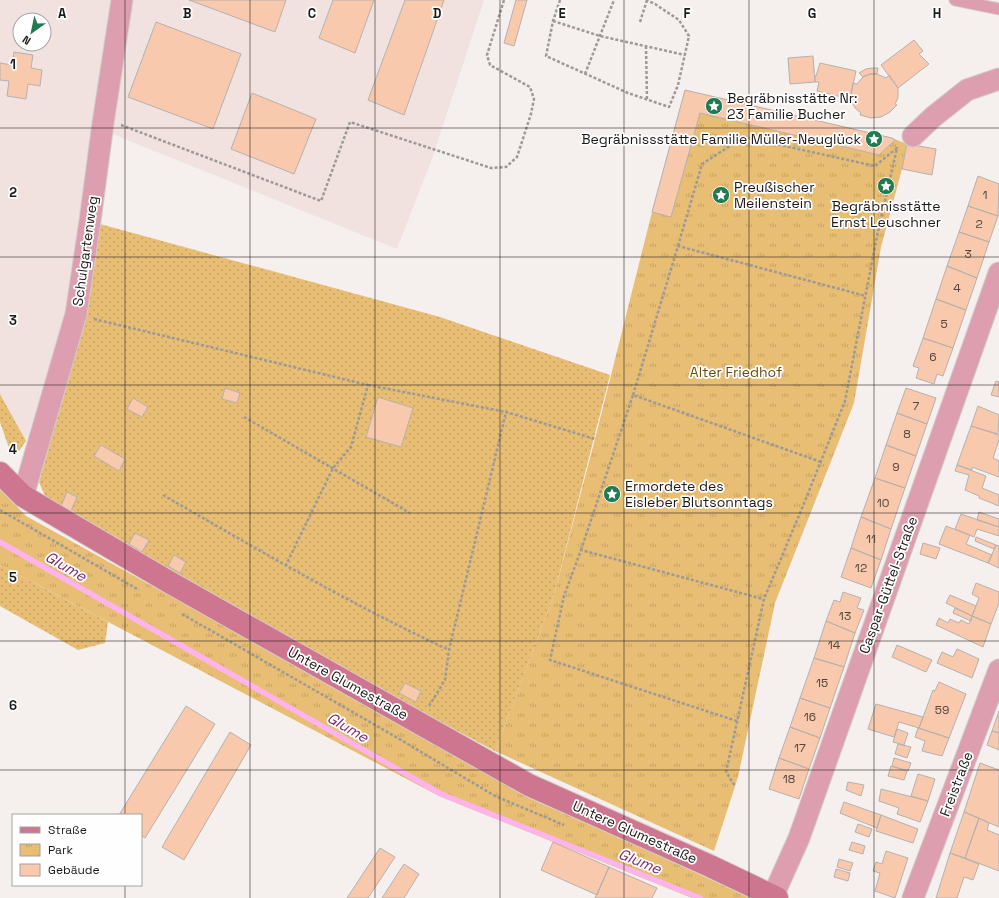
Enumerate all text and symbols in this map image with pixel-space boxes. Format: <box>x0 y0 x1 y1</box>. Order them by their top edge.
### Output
text: A <box>58 5 67 22</box>
text: B <box>183 5 192 22</box>
text: C <box>308 5 316 22</box>
text: D <box>433 5 442 22</box>
text: E <box>558 5 566 22</box>
text: F <box>684 5 691 22</box>
text: G <box>808 5 816 22</box>
text: H <box>933 5 941 22</box>
north arrow <box>12 12 52 52</box>
text: N <box>20 33 33 48</box>
text: 1 <box>10 56 16 73</box>
place label: Begräbnisstätte Nr: 23 Familie Bucher <box>727 89 858 123</box>
place icon: Begräbnisstätte Nr: 23 Familie Bucher <box>704 96 724 116</box>
place icon: Begräbnissstätte Familie Müller-Neuglück <box>864 129 884 149</box>
place label: Begräbnissstätte Familie Müller-Neuglück <box>581 130 861 148</box>
place icon: Begräbnisstätte Ernst Leuschner <box>876 176 896 196</box>
place label: Preußischer Meilenstein <box>734 178 814 212</box>
text: 2 <box>9 184 17 201</box>
place icon: Preußischer Meilenstein <box>711 185 731 205</box>
house number: 1 <box>982 187 988 203</box>
street label: Schulgartenweg <box>68 195 102 307</box>
place label: Begräbnisstätte Ernst Leuschner <box>831 197 941 231</box>
house number: 2 <box>975 216 983 232</box>
house number: 3 <box>964 246 972 262</box>
house number: 4 <box>953 280 961 296</box>
text: 3 <box>9 312 17 329</box>
house number: 5 <box>940 316 948 332</box>
house number: 6 <box>929 349 937 365</box>
park label: Alter Friedhof <box>690 363 782 381</box>
house number: 7 <box>913 398 920 414</box>
house number: 8 <box>903 426 911 442</box>
text: 4 <box>9 441 17 458</box>
house number: 9 <box>892 459 900 475</box>
place label: Ermordete des Eisleber Blutsonntags <box>625 477 773 511</box>
place icon: Ermordete des Eisleber Blutsonntags <box>602 484 622 504</box>
house number: 10 <box>877 495 889 511</box>
street label: Caspar-Güttel-Straße <box>855 514 921 656</box>
house number: 11 <box>866 531 876 547</box>
water label: Glume <box>42 547 91 586</box>
house number: 12 <box>855 560 867 576</box>
text: 5 <box>9 569 17 586</box>
house number: 13 <box>839 608 851 624</box>
house number: 14 <box>828 637 841 653</box>
street label: Untere Glumestraße <box>285 643 411 723</box>
house number: 15 <box>816 675 828 691</box>
text: 6 <box>9 697 17 714</box>
house number: 59 <box>935 702 949 718</box>
water label: Glume <box>324 708 373 747</box>
house number: 16 <box>804 709 816 725</box>
house number: 17 <box>794 740 806 756</box>
street label: Freistraße <box>935 749 977 819</box>
house number: 18 <box>783 771 795 787</box>
street label: Untere Glumestraße <box>570 797 700 867</box>
legend <box>12 814 142 886</box>
text: Straße <box>48 822 87 838</box>
text: Park <box>48 842 73 858</box>
water label: Glume <box>616 844 664 878</box>
text: Gebäude <box>48 862 100 878</box>

